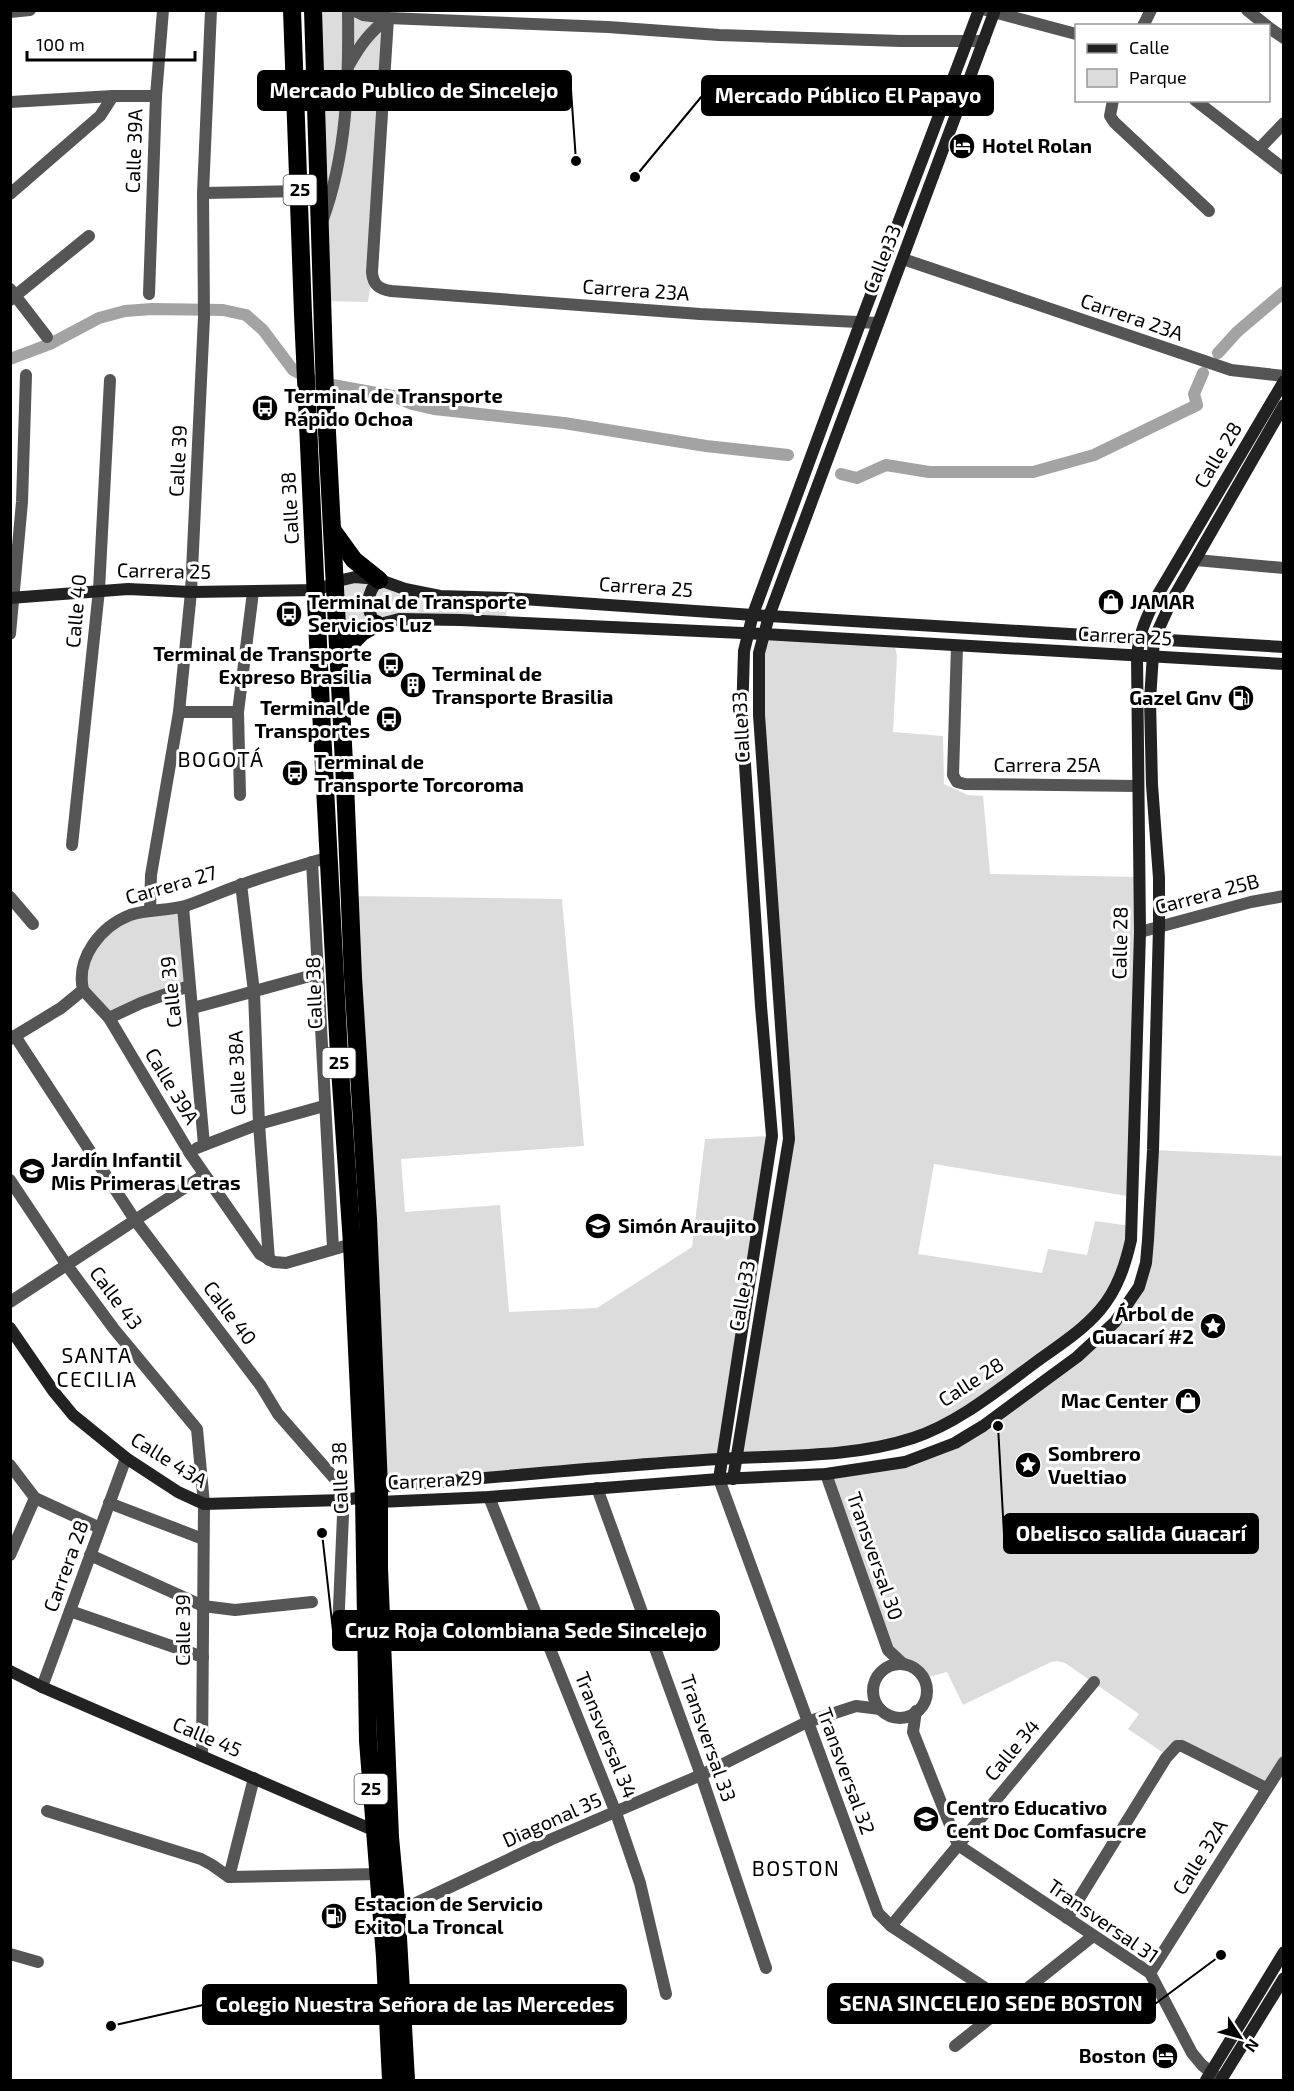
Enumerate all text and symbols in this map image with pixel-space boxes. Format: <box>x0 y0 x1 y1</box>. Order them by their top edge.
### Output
scale bar <box>27 24 195 62</box>
legend <box>1075 24 1270 102</box>
text: 100 m <box>36 33 85 55</box>
text: Calle <box>1129 36 1170 58</box>
text: Parque <box>1129 66 1187 88</box>
callout: Mercado Publico de Sincelejo <box>258 71 571 110</box>
callout: Mercado Público El Papayo <box>702 76 993 115</box>
text: Mercado Publico de Sincelejo <box>269 77 559 102</box>
text: Mercado Público El Papayo <box>715 82 981 108</box>
street label: Calle 39A <box>120 108 146 194</box>
hotel icon: Hotel Rolan <box>947 131 977 161</box>
place label: Hotel Rolan <box>982 133 1092 157</box>
road number: 25 <box>284 175 316 205</box>
street label: Calle 33 <box>857 221 905 296</box>
street label: Carrera 23A <box>582 273 691 305</box>
street label: Carrera 23A <box>1078 287 1187 345</box>
place label: Terminal de Transporte Rápido Ochoa <box>284 383 503 430</box>
bus stop icon: Terminal de Transporte Rápido Ochoa <box>250 393 280 423</box>
street label: Calle 28 <box>1188 417 1246 492</box>
street label: Calle 39 <box>163 424 191 498</box>
street label: Calle 38 <box>275 471 303 545</box>
street label: Carrera 25 <box>117 557 211 583</box>
street label: Carrera 25 <box>598 571 694 601</box>
street label: Calle 40 <box>60 573 90 649</box>
shop icon: JAMAR <box>1096 587 1126 617</box>
place label: Terminal de Transporte Servicios Luz <box>308 589 527 636</box>
place label: JAMAR <box>1130 589 1195 613</box>
bus stop icon: Terminal de Transporte Servicios Luz <box>274 599 304 629</box>
street label: Carrera 25 <box>1077 621 1173 649</box>
place label: Terminal de Transporte Expreso Brasilia <box>153 641 372 688</box>
bus stop icon: Terminal de Transporte Expreso Brasilia <box>376 650 406 680</box>
place label: Terminal de Transporte Brasilia <box>432 661 613 708</box>
building icon: Terminal de Transporte Brasilia <box>398 670 428 700</box>
fuel station icon: Gazel Gnv <box>1226 683 1256 713</box>
place label: Gazel Gnv <box>1129 685 1223 709</box>
street label: Calle 33 <box>726 691 754 763</box>
place label: Terminal de Transportes <box>255 695 370 742</box>
bus stop icon: Terminal de Transportes <box>374 704 404 734</box>
district label: BOGOTÁ <box>178 746 265 771</box>
place label: Terminal de Transporte Torcoroma <box>314 749 524 796</box>
street label: Carrera 25A <box>994 752 1101 776</box>
bus stop icon: Terminal de Transporte Torcoroma <box>280 758 310 788</box>
street label: Carrera 27 <box>122 860 219 909</box>
street label: Carrera 25B <box>1152 868 1261 918</box>
street label: Calle 28 <box>1106 906 1132 980</box>
street label: Calle 39 <box>154 955 186 1029</box>
street label: Calle 38 <box>300 956 326 1030</box>
street label: Calle 38A <box>223 1030 249 1116</box>
street label: Calle 39A <box>141 1043 205 1128</box>
road number: 25 <box>322 1048 356 1078</box>
place label: Jardín Infantil Mis Primeras Letras <box>51 1147 241 1194</box>
school or university icon: Jardín Infantil Mis Primeras Letras <box>17 1156 47 1186</box>
school or university icon: Simón Araujito <box>583 1211 613 1241</box>
place label: Simón Araujito <box>618 1213 756 1237</box>
street label: Calle 33 <box>723 1258 759 1333</box>
street label: Calle 43 <box>85 1261 148 1334</box>
street label: Calle 40 <box>199 1276 263 1349</box>
place label: Árbol de Guacarí #2 <box>1092 1301 1194 1348</box>
place icon: Árbol de Guacarí #2 <box>1198 1311 1228 1341</box>
district label: SANTA CECILIA <box>57 1342 137 1391</box>
street label: Calle 28 <box>933 1351 1008 1411</box>
shop icon: Mac Center <box>1173 1386 1203 1416</box>
place label: Mac Center <box>1061 1388 1168 1412</box>
street label: Calle 43A <box>127 1426 213 1492</box>
street label: Calle 38 <box>326 1441 352 1515</box>
place label: Sombrero Vueltiao <box>1048 1441 1141 1488</box>
place icon: Sombrero Vueltiao <box>1013 1450 1043 1480</box>
street label: Carrera 29 <box>387 1465 483 1493</box>
street label: Transversal 30 <box>843 1488 909 1623</box>
callout: Obelisco salida Guacarí <box>1004 1514 1258 1553</box>
street label: Carrera 28 <box>37 1517 93 1615</box>
text: Obelisco salida Guacarí <box>1016 1520 1247 1545</box>
street label: Calle 39 <box>170 1594 194 1666</box>
callout: Cruz Roja Colombiana Sede Sincelejo <box>333 1611 719 1650</box>
text: Cruz Roja Colombiana Sede Sincelejo <box>345 1617 707 1642</box>
street label: Transversal 34 <box>571 1668 643 1801</box>
street label: Transversal 33 <box>676 1671 742 1804</box>
street label: Transversal 32 <box>813 1704 881 1837</box>
street label: Calle 45 <box>169 1711 245 1761</box>
street label: Calle 34 <box>979 1714 1044 1785</box>
road number: 25 <box>354 1774 388 1804</box>
street label: Diagonal 35 <box>498 1787 605 1852</box>
place label: Centro Educativo Cent Doc Comfasucre <box>946 1795 1146 1842</box>
school or university icon: Centro Educativo Cent Doc Comfasucre <box>911 1804 941 1834</box>
street label: Calle 32A <box>1167 1814 1232 1899</box>
district label: BOSTON <box>752 1855 840 1880</box>
street label: Transversal 31 <box>1044 1873 1164 1967</box>
place label: Estacion de Servicio Exito La Troncal <box>354 1891 543 1938</box>
fuel station icon: Estacion de Servicio Exito La Troncal <box>319 1901 349 1931</box>
callout: SENA SINCELEJO SEDE BOSTON <box>828 1984 1155 2023</box>
callout: Colegio Nuestra Señora de las Mercedes <box>203 1985 626 2024</box>
text: SENA SINCELEJO SEDE BOSTON <box>839 1990 1143 2015</box>
text: Colegio Nuestra Señora de las Mercedes <box>216 1991 614 2016</box>
north arrow <box>1210 2007 1270 2067</box>
text: N <box>1241 2036 1264 2056</box>
hotel icon: Boston <box>1150 2041 1180 2071</box>
place label: Boston <box>1079 2043 1146 2067</box>

